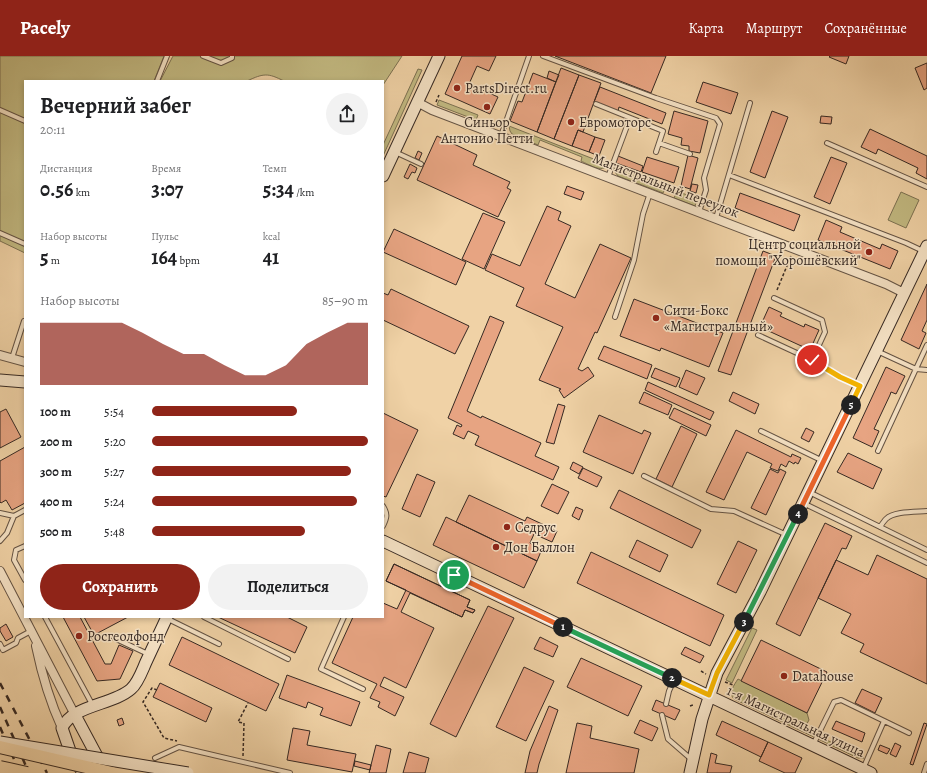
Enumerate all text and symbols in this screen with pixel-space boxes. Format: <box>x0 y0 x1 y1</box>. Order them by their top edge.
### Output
text: Pacely <box>20 15 70 41</box>
text: Карта <box>689 19 724 38</box>
text: Маршрут <box>746 19 802 38</box>
text: Сохранённые <box>824 19 907 38</box>
place label: PartsDirect.ru <box>465 79 548 98</box>
marker: PartsDirect.ru <box>452 83 462 93</box>
text: Вечерний забег <box>40 91 191 121</box>
button: share <box>326 93 368 135</box>
marker: Синьор Антонио Петти <box>482 102 492 112</box>
place label: Синьор Антонио Петти <box>440 113 533 148</box>
place label: Евромоторс <box>579 113 651 132</box>
marker: Евромоторс <box>566 117 576 127</box>
text: 20:11 <box>40 121 65 138</box>
street label: Магистральный переулок <box>590 149 742 222</box>
text: Дистанция <box>40 161 92 176</box>
text: Время <box>151 161 181 176</box>
text: Темп <box>263 161 287 176</box>
text: 0.56 <box>40 176 73 203</box>
text: 3:07 <box>151 176 183 203</box>
text: 5:34 <box>263 176 294 203</box>
text: km <box>73 185 90 200</box>
text: /km <box>294 185 314 200</box>
text: Набор высоты <box>40 229 107 244</box>
text: Пульс <box>151 229 179 244</box>
text: kcal <box>263 229 280 244</box>
place label: Центр социальной помощи "Хорошёвский" <box>715 235 861 270</box>
text: 5 <box>40 244 49 271</box>
text: 164 <box>151 244 177 271</box>
text: 41 <box>263 244 279 271</box>
marker: Центр социальной помощи "Хорошёвский" <box>864 247 874 257</box>
text: m <box>49 253 60 268</box>
text: bpm <box>177 253 200 268</box>
text: Набор высоты <box>40 292 120 309</box>
text: 85–90 m <box>322 292 368 309</box>
place label: Сити-Бокс «Магистральный» <box>664 301 773 336</box>
marker: Сити-Бокс «Магистральный» <box>651 313 661 323</box>
pin <box>795 343 829 377</box>
icon: check <box>801 349 823 371</box>
pin: 5 <box>841 395 861 415</box>
text: 5 <box>849 397 853 412</box>
text: 100 m <box>40 403 71 420</box>
text: 5:54 <box>104 403 124 420</box>
text: 200 m <box>40 433 73 450</box>
text: 5:20 <box>104 433 126 450</box>
text: 300 m <box>40 463 72 480</box>
text: 5:27 <box>104 463 124 480</box>
text: 400 m <box>40 493 72 510</box>
text: 5:24 <box>104 493 125 510</box>
pin: 4 <box>788 504 808 524</box>
text: 4 <box>795 506 801 521</box>
place label: Седрус <box>515 518 556 537</box>
marker: Седрус <box>502 522 512 532</box>
text: 500 m <box>40 523 72 540</box>
text: 5:48 <box>104 523 125 540</box>
place label: Дон Баллон <box>504 538 575 557</box>
marker: Дон Баллон <box>491 542 501 552</box>
pin <box>437 558 471 592</box>
button: Сохранить <box>40 564 200 610</box>
button: Поделиться <box>208 564 368 610</box>
icon: arrive <box>443 564 465 586</box>
pin: 3 <box>734 612 754 632</box>
text: 3 <box>742 614 746 629</box>
pin: 1 <box>553 617 573 637</box>
text: 1 <box>561 619 565 634</box>
place label: Росгеолфонд <box>87 627 164 646</box>
marker: Росгеолфонд <box>74 631 84 641</box>
place label: Datahouse <box>792 667 853 686</box>
pin: 2 <box>662 668 682 688</box>
text: 2 <box>669 670 675 685</box>
marker: Datahouse <box>779 671 789 681</box>
street label: 1-я Магистральная улица <box>724 681 869 762</box>

